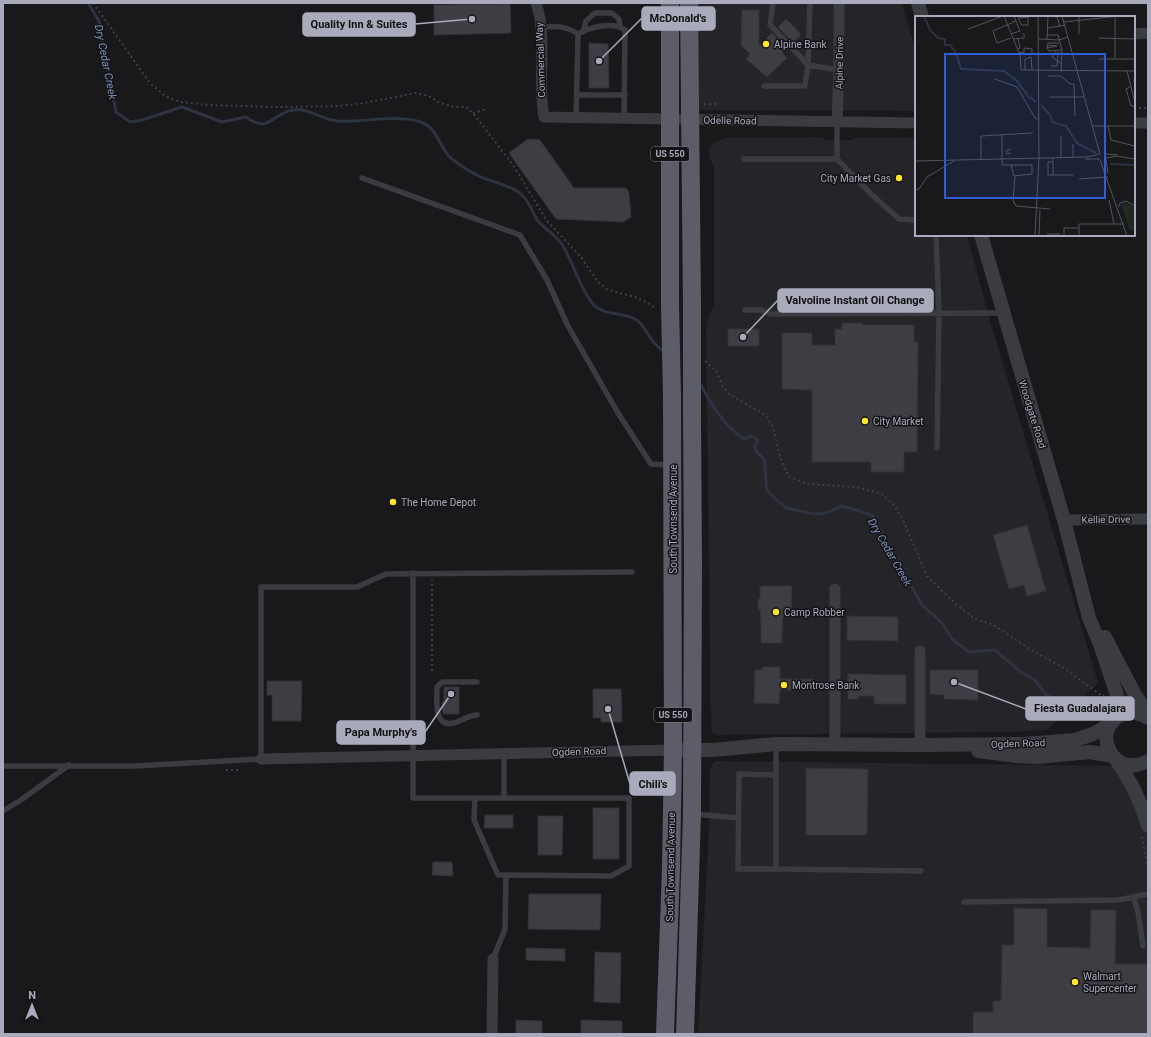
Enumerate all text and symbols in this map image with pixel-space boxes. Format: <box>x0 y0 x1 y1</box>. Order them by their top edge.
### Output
callout: McDonald's <box>642 7 715 30</box>
text: McDonald's <box>650 12 707 25</box>
callout: Quality Inn & Suites <box>303 13 415 36</box>
inset map <box>915 16 1135 236</box>
text: Quality Inn & Suites <box>311 18 408 31</box>
street label: Commercial Way <box>534 22 547 98</box>
water label: Dry Cedar Creek <box>92 23 119 101</box>
street label: Alpine Drive <box>834 37 845 89</box>
marker: Alpine Bank <box>761 39 771 49</box>
place label: Alpine Bank <box>774 39 828 50</box>
street label: Odelle Road <box>703 115 757 126</box>
road number: US 550 <box>651 147 689 161</box>
place label: City Market Gas <box>821 173 891 184</box>
marker: City Market Gas <box>894 173 904 183</box>
callout: Valvoline Instant Oil Change <box>778 289 933 312</box>
text: Valvoline Instant Oil Change <box>785 294 925 307</box>
street label: Woodgate Road <box>1017 379 1048 450</box>
marker: City Market <box>860 416 870 426</box>
place label: City Market <box>873 416 924 427</box>
street label: South Townsend Avenue <box>668 464 679 574</box>
marker: The Home Depot <box>388 497 398 507</box>
place label: The Home Depot <box>401 497 476 508</box>
street label: Kellie Drive <box>1081 514 1131 525</box>
water label: Dry Cedar Creek <box>865 516 915 589</box>
marker: Camp Robber <box>771 607 781 617</box>
place label: Camp Robber <box>784 607 845 618</box>
marker: Montrose Bank <box>779 680 789 690</box>
place label: Montrose Bank <box>792 680 860 691</box>
callout: Fiesta Guadalajara <box>1026 697 1134 720</box>
text: Fiesta Guadalajara <box>1034 702 1126 715</box>
road number: US 550 <box>654 708 692 722</box>
callout: Papa Murphy's <box>337 721 425 744</box>
text: Papa Murphy's <box>345 726 418 739</box>
street label: Ogden Road <box>991 737 1045 750</box>
street label: Ogden Road <box>552 745 606 758</box>
callout: Chili's <box>630 772 675 795</box>
text: Chili's <box>638 778 668 791</box>
street label: South Townsend Avenue <box>664 812 677 922</box>
place label: Walmart Supercenter <box>1083 971 1137 994</box>
marker: Walmart Supercenter <box>1070 977 1080 987</box>
north arrow <box>12 985 52 1025</box>
text: N <box>28 989 36 1002</box>

